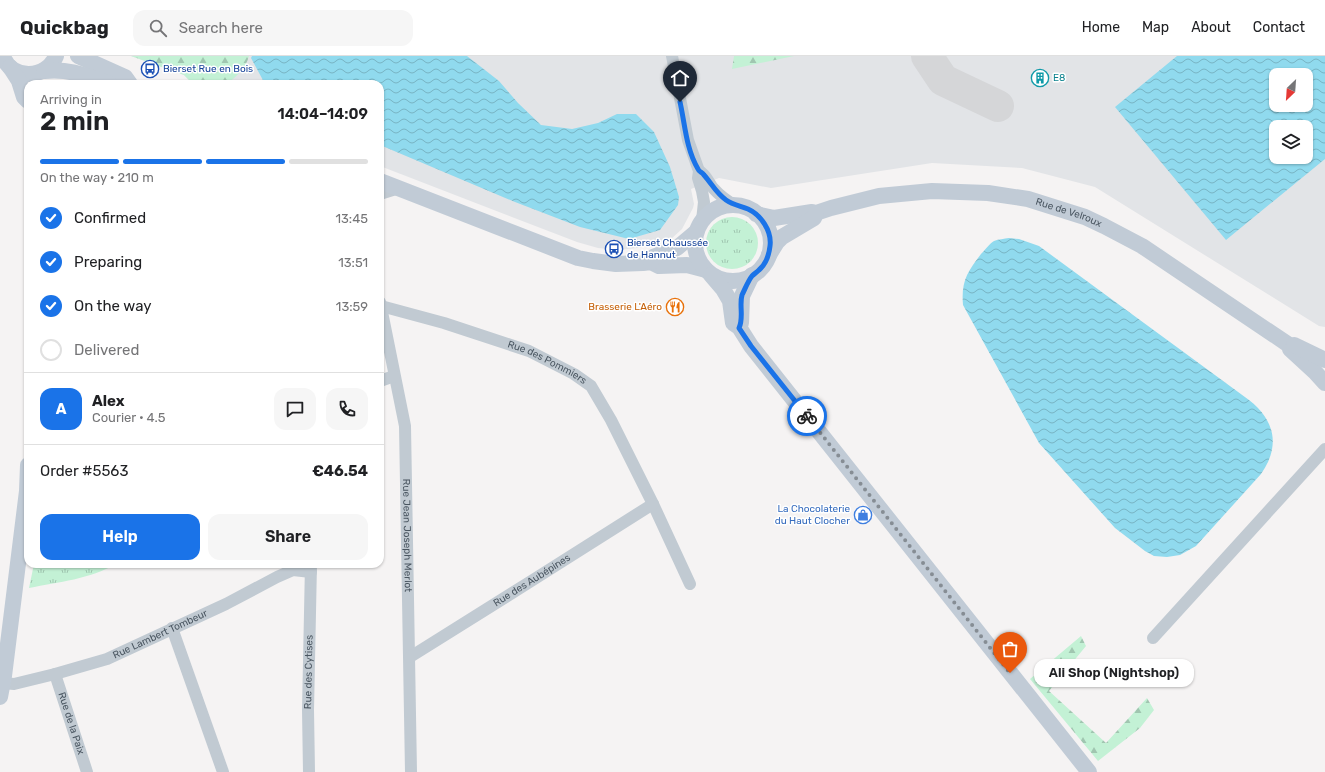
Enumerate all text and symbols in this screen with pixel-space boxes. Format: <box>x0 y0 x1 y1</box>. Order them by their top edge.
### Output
search box <box>133 10 413 46</box>
text: Quickbag <box>20 16 109 39</box>
icon: search <box>147 17 169 39</box>
text: Search here <box>179 19 263 37</box>
text: Home <box>1082 19 1120 36</box>
text: Map <box>1142 19 1169 36</box>
text: About <box>1191 19 1231 36</box>
text: Contact <box>1253 19 1305 36</box>
bus stop icon: Bierset Rue en Bois <box>140 59 160 79</box>
pin <box>663 61 697 102</box>
place label: Bierset Rue en Bois <box>163 63 253 75</box>
icon: home <box>669 67 691 89</box>
building icon: E8 <box>1030 68 1050 88</box>
north arrow <box>1269 68 1313 112</box>
map controls <box>1269 68 1313 164</box>
place label: E8 <box>1053 72 1065 84</box>
text: Arriving in <box>40 92 102 107</box>
text: 14:04–14:09 <box>278 105 368 123</box>
text: 2 min <box>40 106 109 137</box>
button: layers <box>1269 120 1313 164</box>
text: On the way · 210 m <box>40 170 154 185</box>
street label: Rue de Velroux <box>1034 196 1104 230</box>
icon: check <box>40 207 62 229</box>
text: Confirmed <box>74 209 146 227</box>
text: 13:45 <box>335 211 368 226</box>
place label: Bierset Chaussée de Hannut <box>627 237 709 261</box>
bus stop icon: Bierset Chaussée de Hannut <box>604 239 624 259</box>
icon: check <box>40 251 62 273</box>
text: Preparing <box>74 253 142 271</box>
text: 13:51 <box>338 255 368 270</box>
icon: check <box>40 295 62 317</box>
text: On the way <box>74 297 152 315</box>
restaurant icon: Brasserie L'Aéro <box>665 297 685 317</box>
text: 13:59 <box>336 299 368 314</box>
place label: Brasserie L'Aéro <box>588 301 662 313</box>
street label: Rue des Pommiers <box>506 338 589 387</box>
text: Delivered <box>74 341 139 359</box>
button: chat <box>274 388 316 430</box>
button: phone <box>326 388 368 430</box>
text: Alex <box>92 392 125 410</box>
courier <box>787 396 827 436</box>
text: A <box>56 400 66 418</box>
icon: bike <box>796 405 818 427</box>
text: Courier · 4.5 <box>92 410 166 425</box>
text: Order #5563 <box>40 462 128 480</box>
text: €46.54 <box>312 462 368 480</box>
street label: Rue Jean Joseph Merlot <box>400 479 414 592</box>
place label: La Chocolaterie du Haut Clocher <box>775 503 850 527</box>
shop icon: La Chocolaterie du Haut Clocher <box>853 505 873 525</box>
button: Help <box>40 514 200 560</box>
button: Share <box>208 514 368 560</box>
street label: Rue des Aubépines <box>491 552 573 609</box>
street label: Rue Lambert Tombeur <box>111 607 210 661</box>
pin <box>993 632 1027 673</box>
street label: Rue des Cytises <box>302 635 316 709</box>
icon: bag <box>999 638 1021 660</box>
callout: Ali Shop (Nightshop) <box>1034 659 1194 687</box>
text: Ali Shop (Nightshop) <box>1049 665 1179 680</box>
street label: Rue de la Paix <box>55 691 87 757</box>

